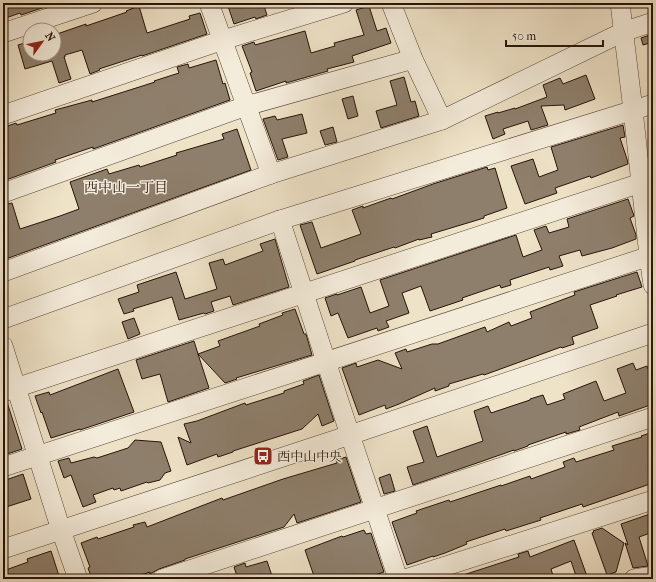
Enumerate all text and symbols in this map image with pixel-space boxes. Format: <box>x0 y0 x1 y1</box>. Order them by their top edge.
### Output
north arrow <box>22 22 62 62</box>
scale bar <box>506 22 603 48</box>
text: 50 m <box>512 29 536 43</box>
text: N <box>42 30 58 44</box>
district label: 西中山一丁目 <box>84 179 168 196</box>
bus stop icon: 西中山中央 <box>252 445 274 467</box>
place label: 西中山中央 <box>277 449 342 464</box>

